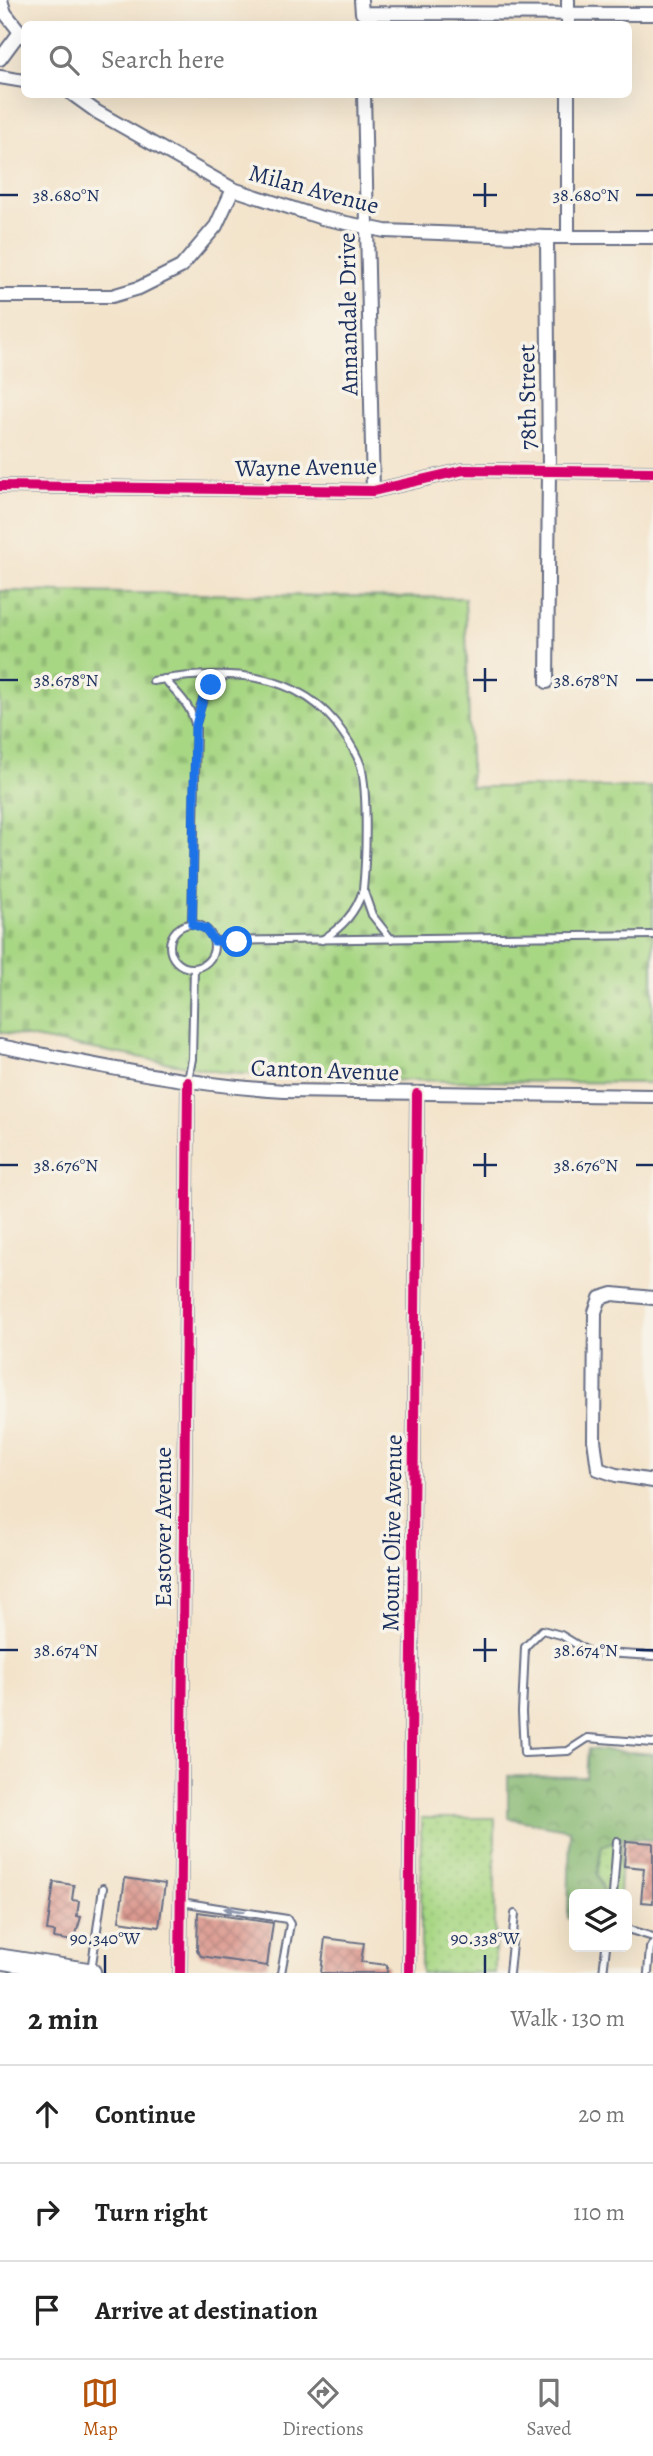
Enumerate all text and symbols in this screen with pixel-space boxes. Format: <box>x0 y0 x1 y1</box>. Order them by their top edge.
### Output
search box <box>21 21 632 98</box>
icon: search <box>45 41 83 79</box>
text: Search here <box>101 42 225 77</box>
street label: Milan Avenue <box>245 156 383 222</box>
text: 38.680°N <box>33 183 99 207</box>
text: 38.680°N <box>553 183 619 207</box>
street label: Annandale Drive <box>331 232 365 397</box>
street label: 78th Street <box>510 344 544 450</box>
street label: Wayne Avenue <box>234 450 377 484</box>
text: 38.678°N <box>34 668 98 692</box>
text: 38.678°N <box>554 668 618 692</box>
route end <box>195 669 226 700</box>
route start <box>221 926 252 957</box>
street label: Canton Avenue <box>250 1051 400 1089</box>
text: 38.676°N <box>34 1153 98 1177</box>
text: 38.676°N <box>554 1153 618 1177</box>
street label: Mount Olive Avenue <box>374 1434 410 1632</box>
street label: Eastover Avenue <box>147 1447 179 1607</box>
text: 38.674°N <box>34 1638 98 1662</box>
text: 38.674°N <box>554 1638 618 1662</box>
map controls <box>569 1889 632 1952</box>
button: layers <box>569 1889 632 1952</box>
one-way arrow <box>223 1904 245 1915</box>
text: 90.340°W <box>70 1926 141 1950</box>
text: 90.338°W <box>450 1926 520 1950</box>
text: 2 min <box>28 1999 98 2039</box>
text: Walk · 130 m <box>511 2003 625 2034</box>
icon: ahead <box>28 2095 66 2133</box>
text: Continue <box>95 2097 196 2132</box>
text: 20 m <box>578 2099 625 2130</box>
icon: right <box>28 2193 66 2231</box>
text: Turn right <box>95 2195 208 2230</box>
text: 110 m <box>573 2197 625 2228</box>
icon: arrive <box>28 2291 66 2329</box>
text: Arrive at destination <box>95 2293 318 2328</box>
tab: Map <box>81 2374 119 2442</box>
tab: Directions <box>282 2374 364 2442</box>
tab: Saved <box>527 2374 572 2442</box>

